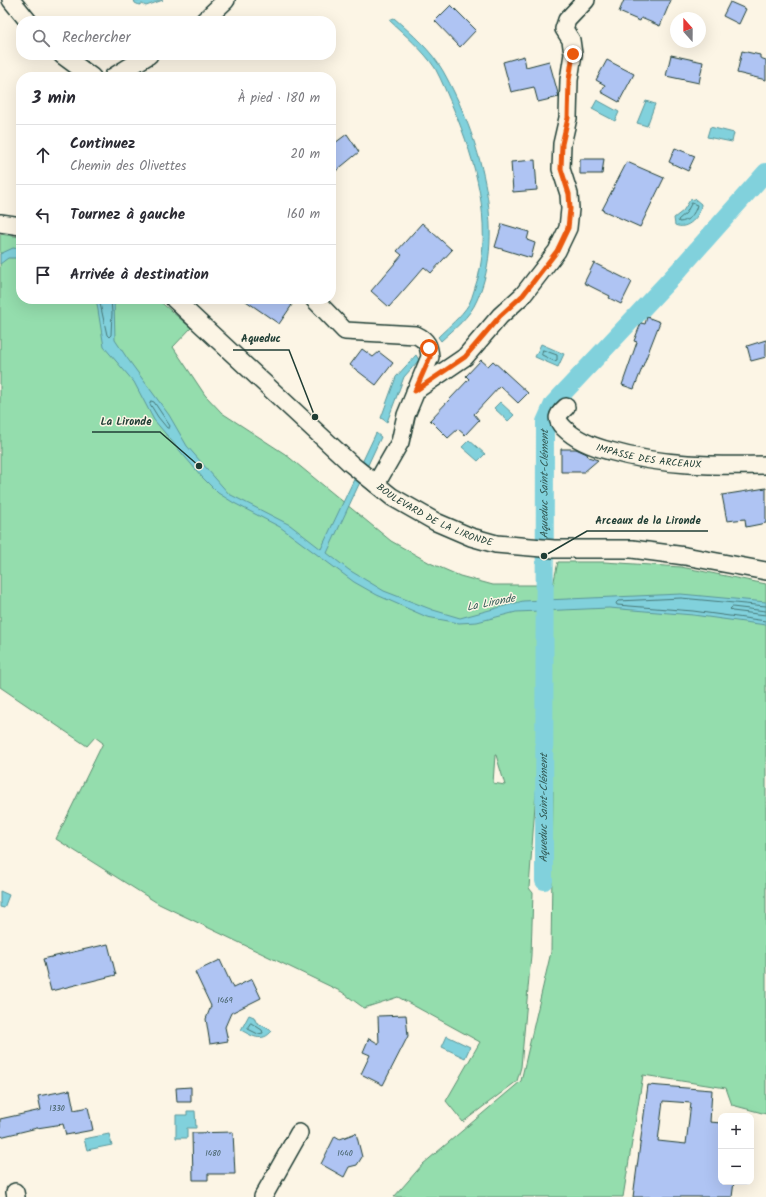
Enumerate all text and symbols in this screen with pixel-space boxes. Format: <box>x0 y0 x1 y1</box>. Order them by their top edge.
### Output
north arrow <box>670 12 706 48</box>
search box <box>16 16 336 60</box>
text: Rechercher <box>62 26 130 50</box>
icon: search <box>30 27 52 49</box>
route end <box>564 45 582 63</box>
text: 3 min <box>32 85 76 112</box>
text: À pied · 180 m <box>238 88 320 109</box>
text: Continuez <box>70 132 135 156</box>
icon: ahead <box>32 144 54 166</box>
text: 20 m <box>290 144 320 165</box>
text: Chemin des Olivettes <box>70 156 186 177</box>
text: Tournez à gauche <box>70 203 185 227</box>
icon: left <box>32 204 54 226</box>
text: 160 m <box>287 204 320 225</box>
text: Arrivée à destination <box>70 263 209 287</box>
icon: arrive <box>32 264 54 286</box>
callout: Aqueduc <box>233 327 289 350</box>
text: Aqueduc <box>241 330 281 348</box>
route start <box>420 339 438 357</box>
callout: La Lironde <box>92 409 160 432</box>
text: La Lironde <box>100 413 152 431</box>
water label: Aqueduc Saint-Clément <box>536 428 554 539</box>
street label: IMPASSE DES ARCEAUX <box>594 439 703 473</box>
street label: BOULEVARD DE LA LIRONDE <box>373 479 496 551</box>
callout: Arceaux de la Lironde <box>587 508 708 531</box>
text: Arceaux de la Lironde <box>595 512 701 530</box>
water label: La Lironde <box>465 589 518 617</box>
water label: Aqueduc Saint-Clément <box>535 752 553 863</box>
house number: 1469 <box>217 994 233 1007</box>
house number: 1330 <box>49 1102 65 1115</box>
map controls <box>718 1113 754 1185</box>
button: + <box>718 1113 754 1149</box>
house number: 1480 <box>205 1147 221 1160</box>
house number: 1440 <box>337 1147 353 1160</box>
button: − <box>718 1149 754 1185</box>

